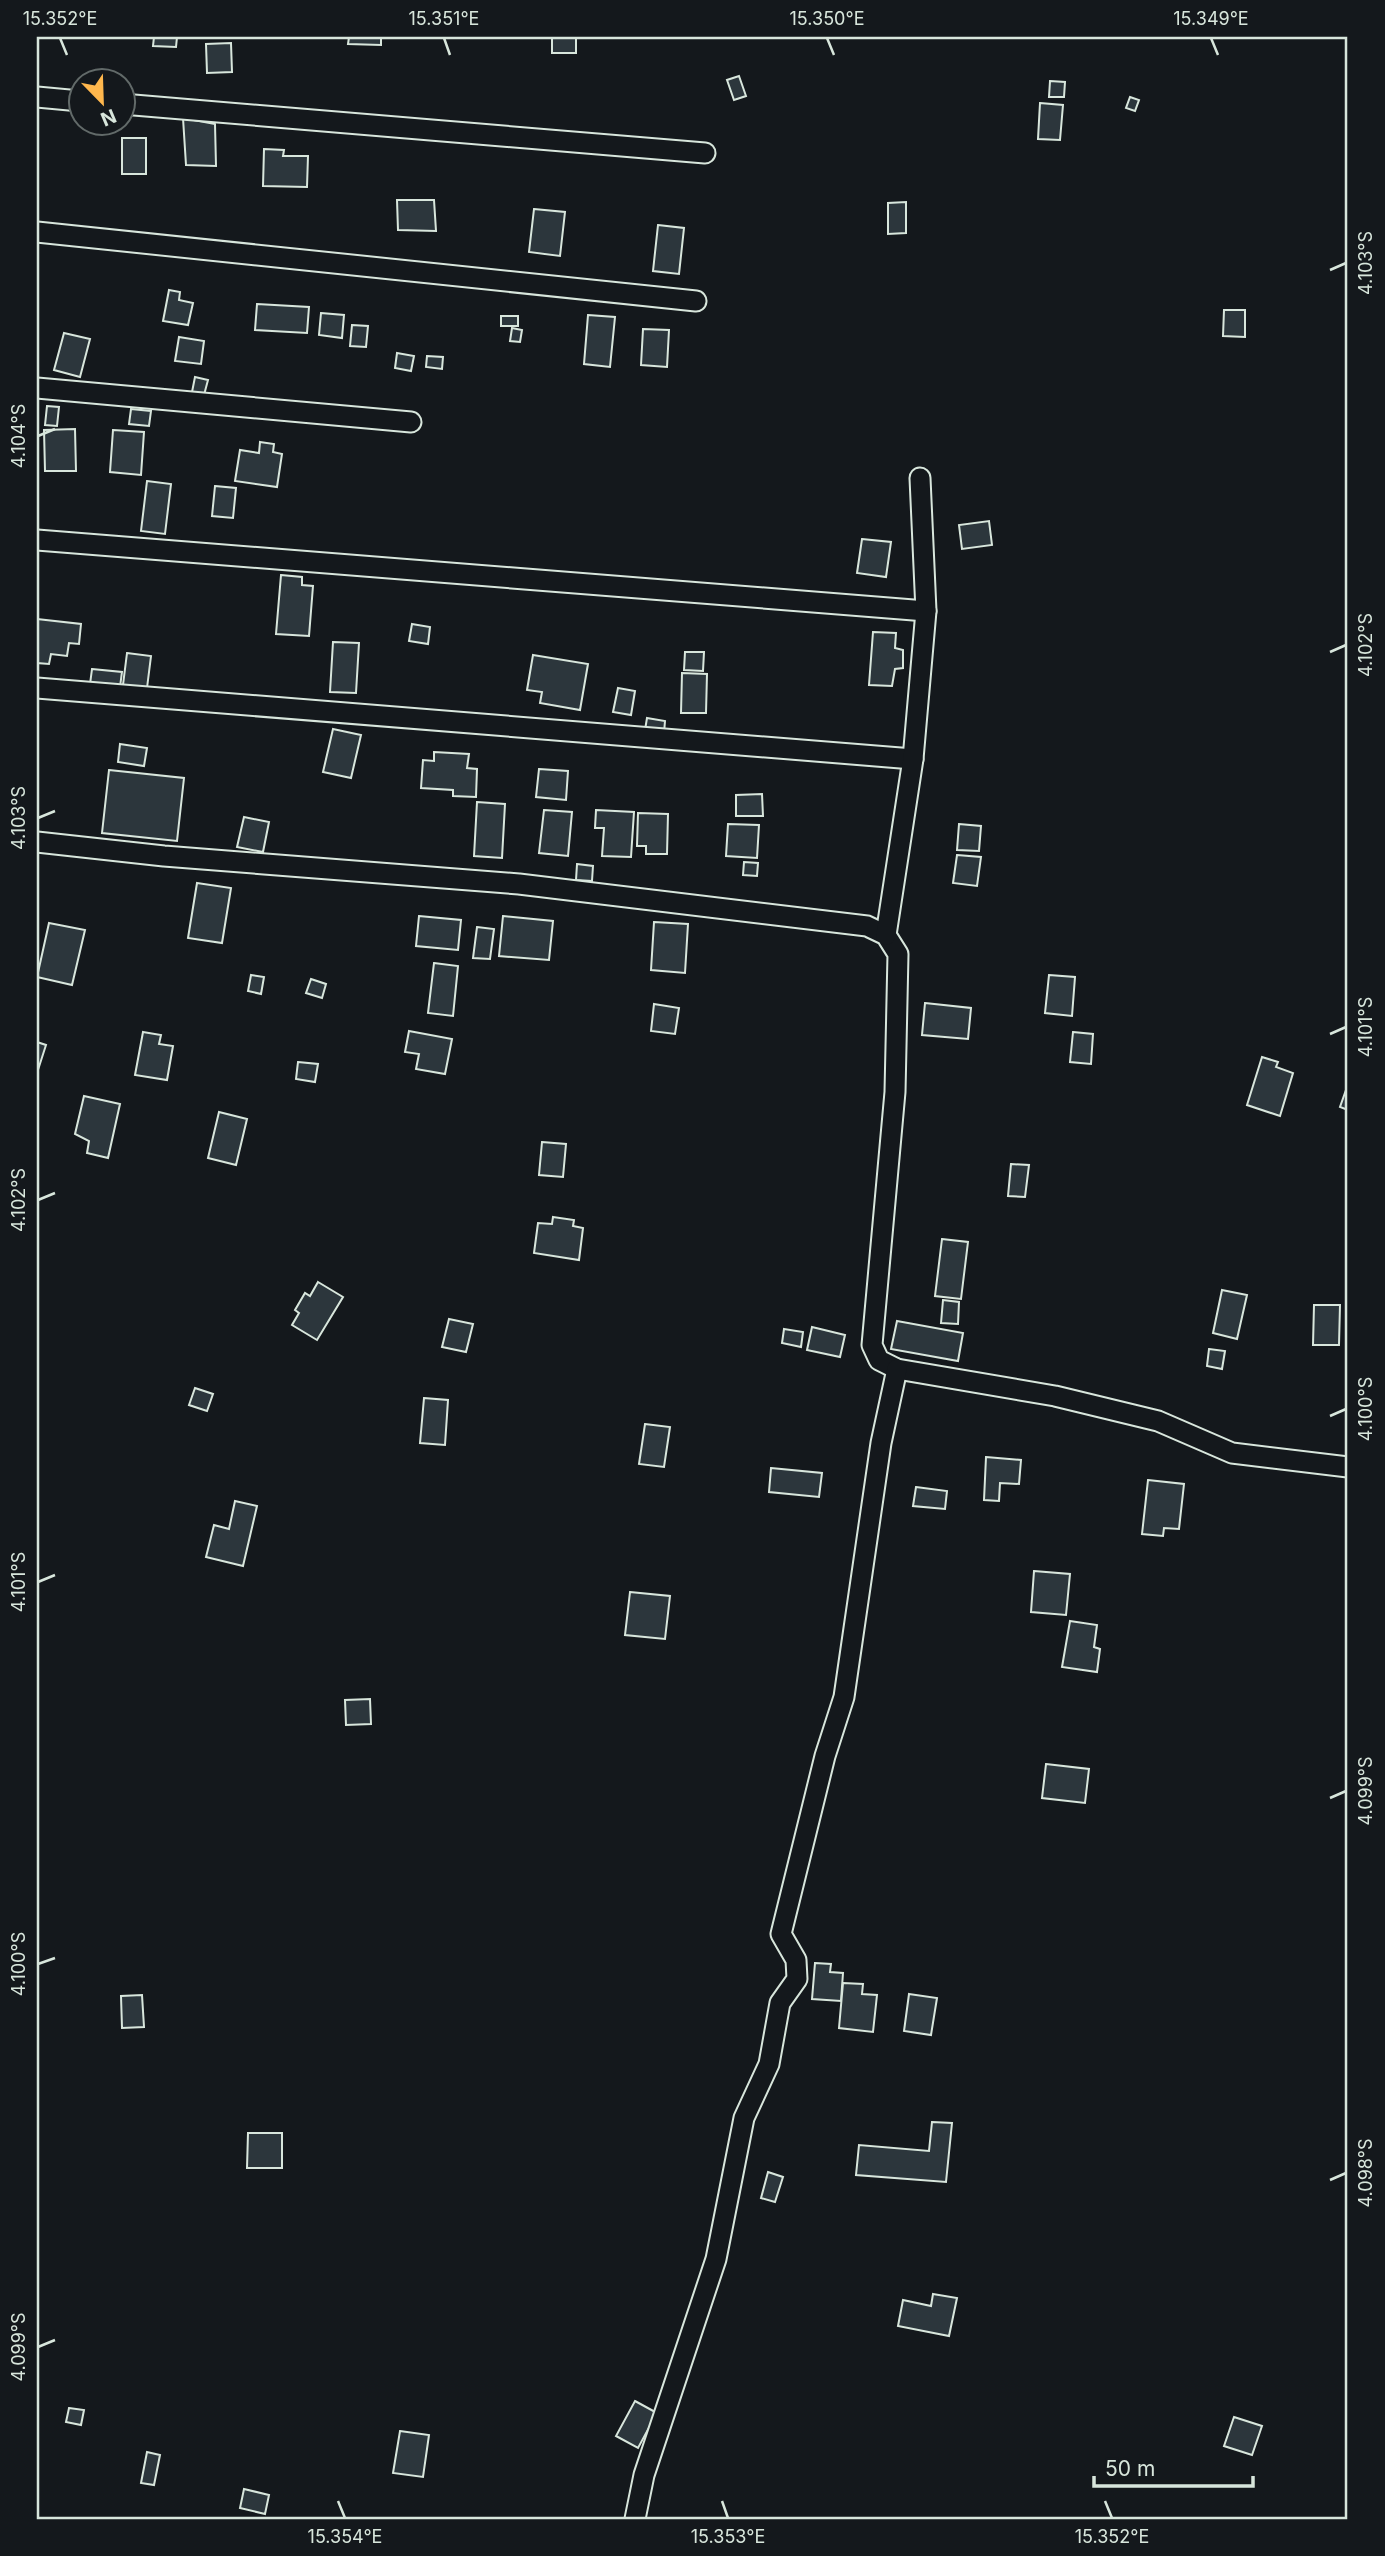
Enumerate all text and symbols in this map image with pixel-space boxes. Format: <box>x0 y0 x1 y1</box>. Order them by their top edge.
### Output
text: 15.352°E <box>23 8 97 29</box>
text: 15.351°E <box>409 8 479 29</box>
text: 15.350°E <box>790 8 864 29</box>
text: 15.349°E <box>1173 8 1249 29</box>
north arrow <box>66 66 136 136</box>
text: N <box>97 104 120 131</box>
text: 4.103°S <box>1355 231 1376 295</box>
text: 4.104°S <box>8 404 29 468</box>
text: 4.102°S <box>1355 613 1376 677</box>
text: 4.103°S <box>8 786 29 850</box>
text: 4.101°S <box>1355 997 1376 1057</box>
text: 4.102°S <box>8 1168 29 1232</box>
text: 4.100°S <box>1355 1377 1376 1441</box>
text: 4.101°S <box>8 1552 29 1612</box>
text: 4.099°S <box>1355 1756 1376 1826</box>
text: 4.100°S <box>8 1932 29 1996</box>
text: 4.098°S <box>1355 2139 1376 2207</box>
text: 4.099°S <box>8 2312 29 2382</box>
scale bar <box>1094 2444 1254 2488</box>
text: 50 m <box>1105 2456 1155 2481</box>
text: 15.354°E <box>308 2526 382 2547</box>
text: 15.353°E <box>691 2526 765 2547</box>
text: 15.352°E <box>1075 2526 1149 2547</box>

